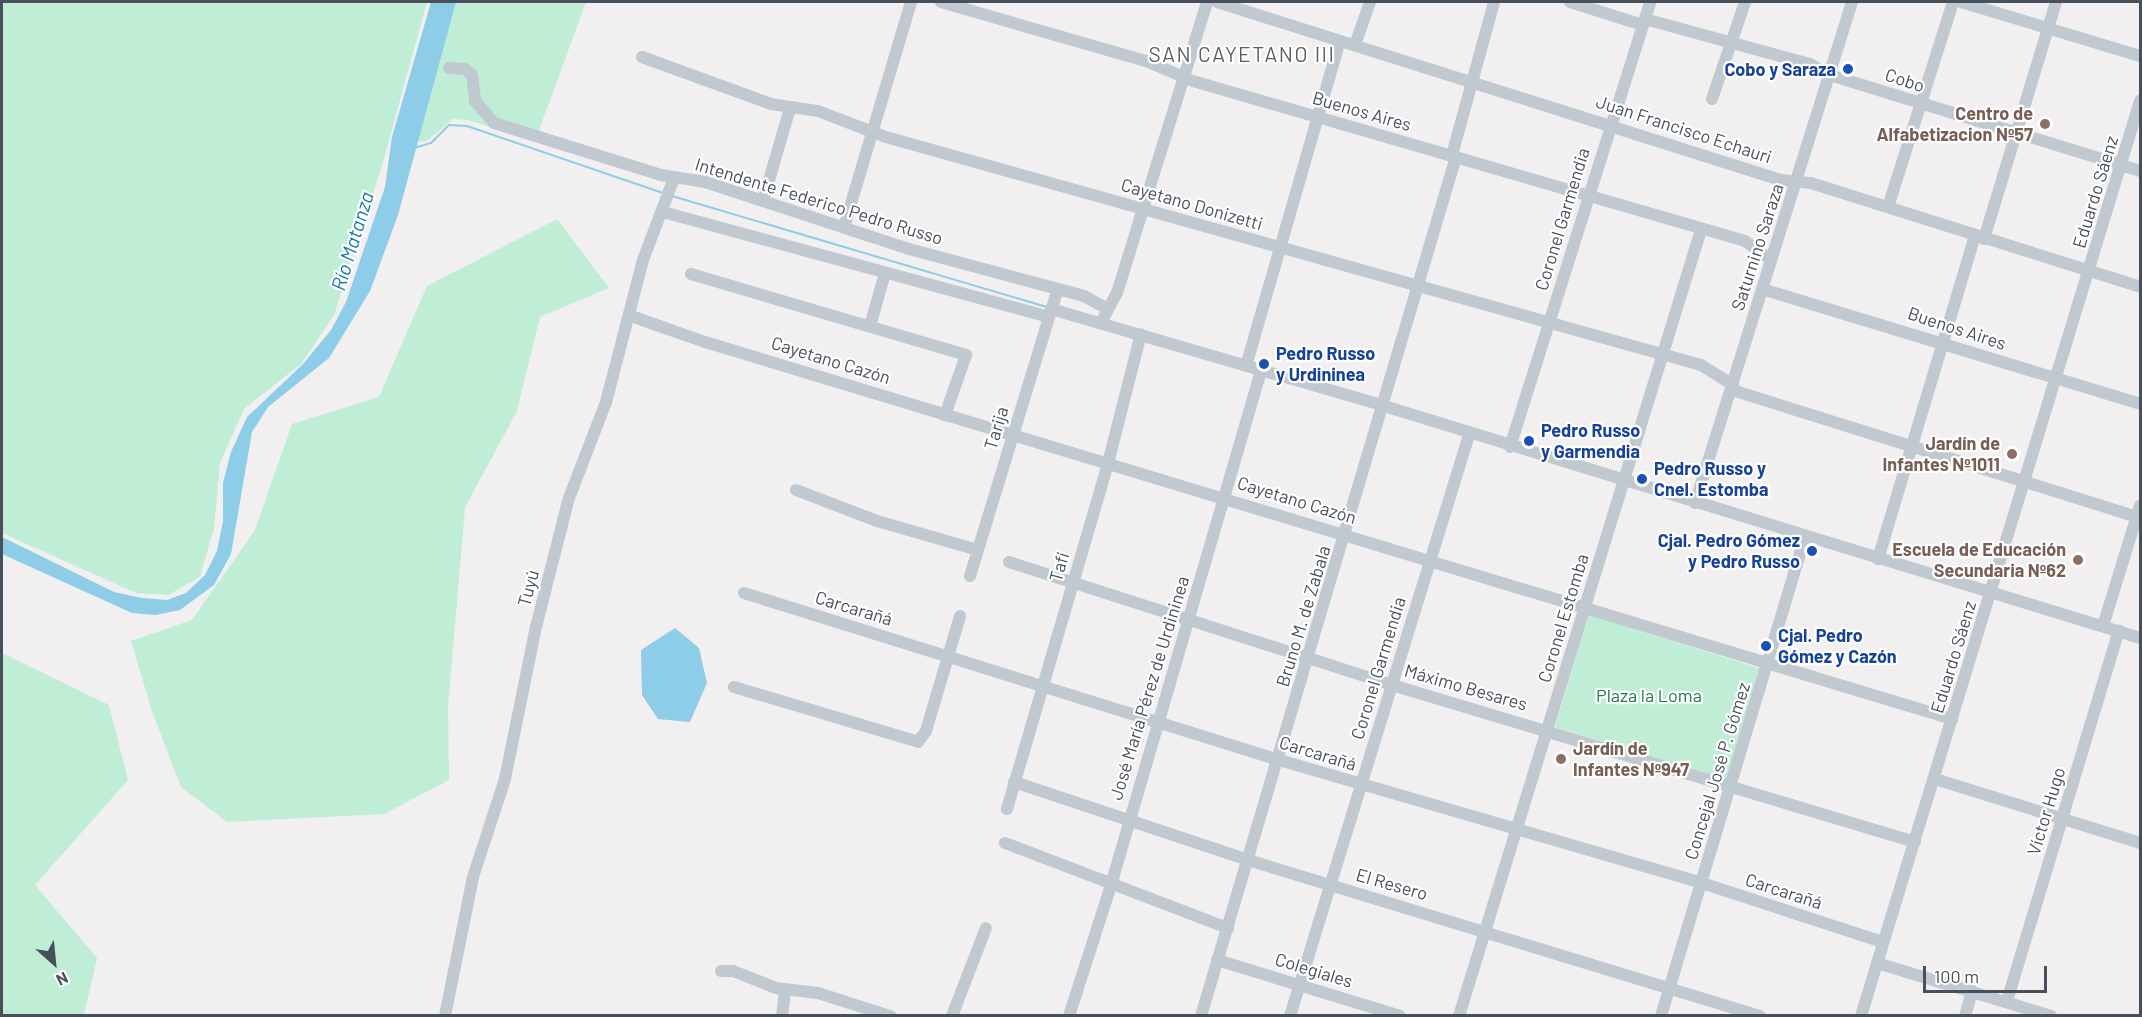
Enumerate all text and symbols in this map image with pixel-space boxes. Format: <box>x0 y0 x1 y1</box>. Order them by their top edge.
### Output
district label: SAN CAYETANO III <box>1149 41 1335 67</box>
place label: Cobo y Saraza <box>1724 58 1836 80</box>
marker: Cobo y Saraza <box>1841 62 1855 76</box>
street label: Cobo <box>1883 64 1927 96</box>
street label: Buenos Aires <box>1310 87 1414 135</box>
street label: Juan Francisco Echauri <box>1594 90 1774 168</box>
place label: Centro de Alfabetizacion Nº57 <box>1876 103 2033 146</box>
marker: Centro de Alfabetizacion Nº57 <box>2038 117 2052 131</box>
street label: Eduardo Sáenz <box>2068 133 2122 251</box>
street label: Coronel Garmendia <box>1530 145 1594 293</box>
street label: Intendente Federico Pedro Russo <box>693 153 945 249</box>
street label: Cayetano Donizetti <box>1119 173 1265 235</box>
street label: Saturnino Saraza <box>1726 181 1788 313</box>
water label: Río Matanza <box>326 189 378 293</box>
street label: Buenos Aires <box>1905 302 2009 354</box>
street label: Cayetano Cazón <box>769 332 893 388</box>
place label: Pedro Russo y Urdininea <box>1276 343 1375 386</box>
marker: Pedro Russo y Urdininea <box>1257 357 1271 371</box>
street label: Tarija <box>979 404 1013 452</box>
place label: Pedro Russo y Garmendia <box>1541 420 1640 462</box>
place label: Jardín de Infantes Nº1011 <box>1882 433 2000 476</box>
marker: Pedro Russo y Garmendia <box>1522 434 1536 448</box>
marker: Jardín de Infantes Nº1011 <box>2005 447 2019 461</box>
place label: Pedro Russo y Cnel. Estomba <box>1654 458 1768 500</box>
street label: Cayetano Cazón <box>1235 472 1359 528</box>
marker: Pedro Russo y Cnel. Estomba <box>1635 472 1649 486</box>
place label: Cjal. Pedro Gómez y Pedro Russo <box>1658 530 1800 572</box>
place label: Escuela de Educación Secundaria Nº62 <box>1892 539 2066 582</box>
street label: Bruno M. de Zabala <box>1271 543 1335 689</box>
marker: Cjal. Pedro Gómez y Pedro Russo <box>1805 544 1819 558</box>
street label: Tafí <box>1045 550 1073 584</box>
street label: Coronel Estomba <box>1533 551 1593 685</box>
marker: Escuela de Educación Secundaria Nº62 <box>2071 553 2085 567</box>
street label: Tuyú <box>513 567 543 609</box>
street label: José María Pérez de Urdininea <box>1105 573 1193 803</box>
street label: Carcarañá <box>813 586 895 630</box>
street label: Coronel Garmendia <box>1346 594 1410 742</box>
street label: Eduardo Sáenz <box>1926 598 1980 716</box>
place label: Cjal. Pedro Gómez y Cazón <box>1778 625 1897 668</box>
marker: Cjal. Pedro Gómez y Cazón <box>1759 639 1773 653</box>
street label: Máximo Besares <box>1402 659 1530 715</box>
street label: Concejal José P. Gómez <box>1680 680 1754 862</box>
park label: Plaza la Loma <box>1596 684 1702 706</box>
street label: Carcarañá <box>1277 731 1359 775</box>
place label: Jardín de Infantes Nº947 <box>1573 738 1689 780</box>
marker: Jardín de Infantes Nº947 <box>1554 752 1568 766</box>
street label: Víctor Hugo <box>2022 764 2070 858</box>
street label: El Resero <box>1354 863 1430 905</box>
street label: Carcarañá <box>1743 868 1825 914</box>
north arrow <box>24 933 84 993</box>
street label: Colegiales <box>1273 948 1355 992</box>
scale bar <box>1926 954 2050 992</box>
text: 100 m <box>1934 965 1979 987</box>
text: N <box>53 969 71 990</box>

